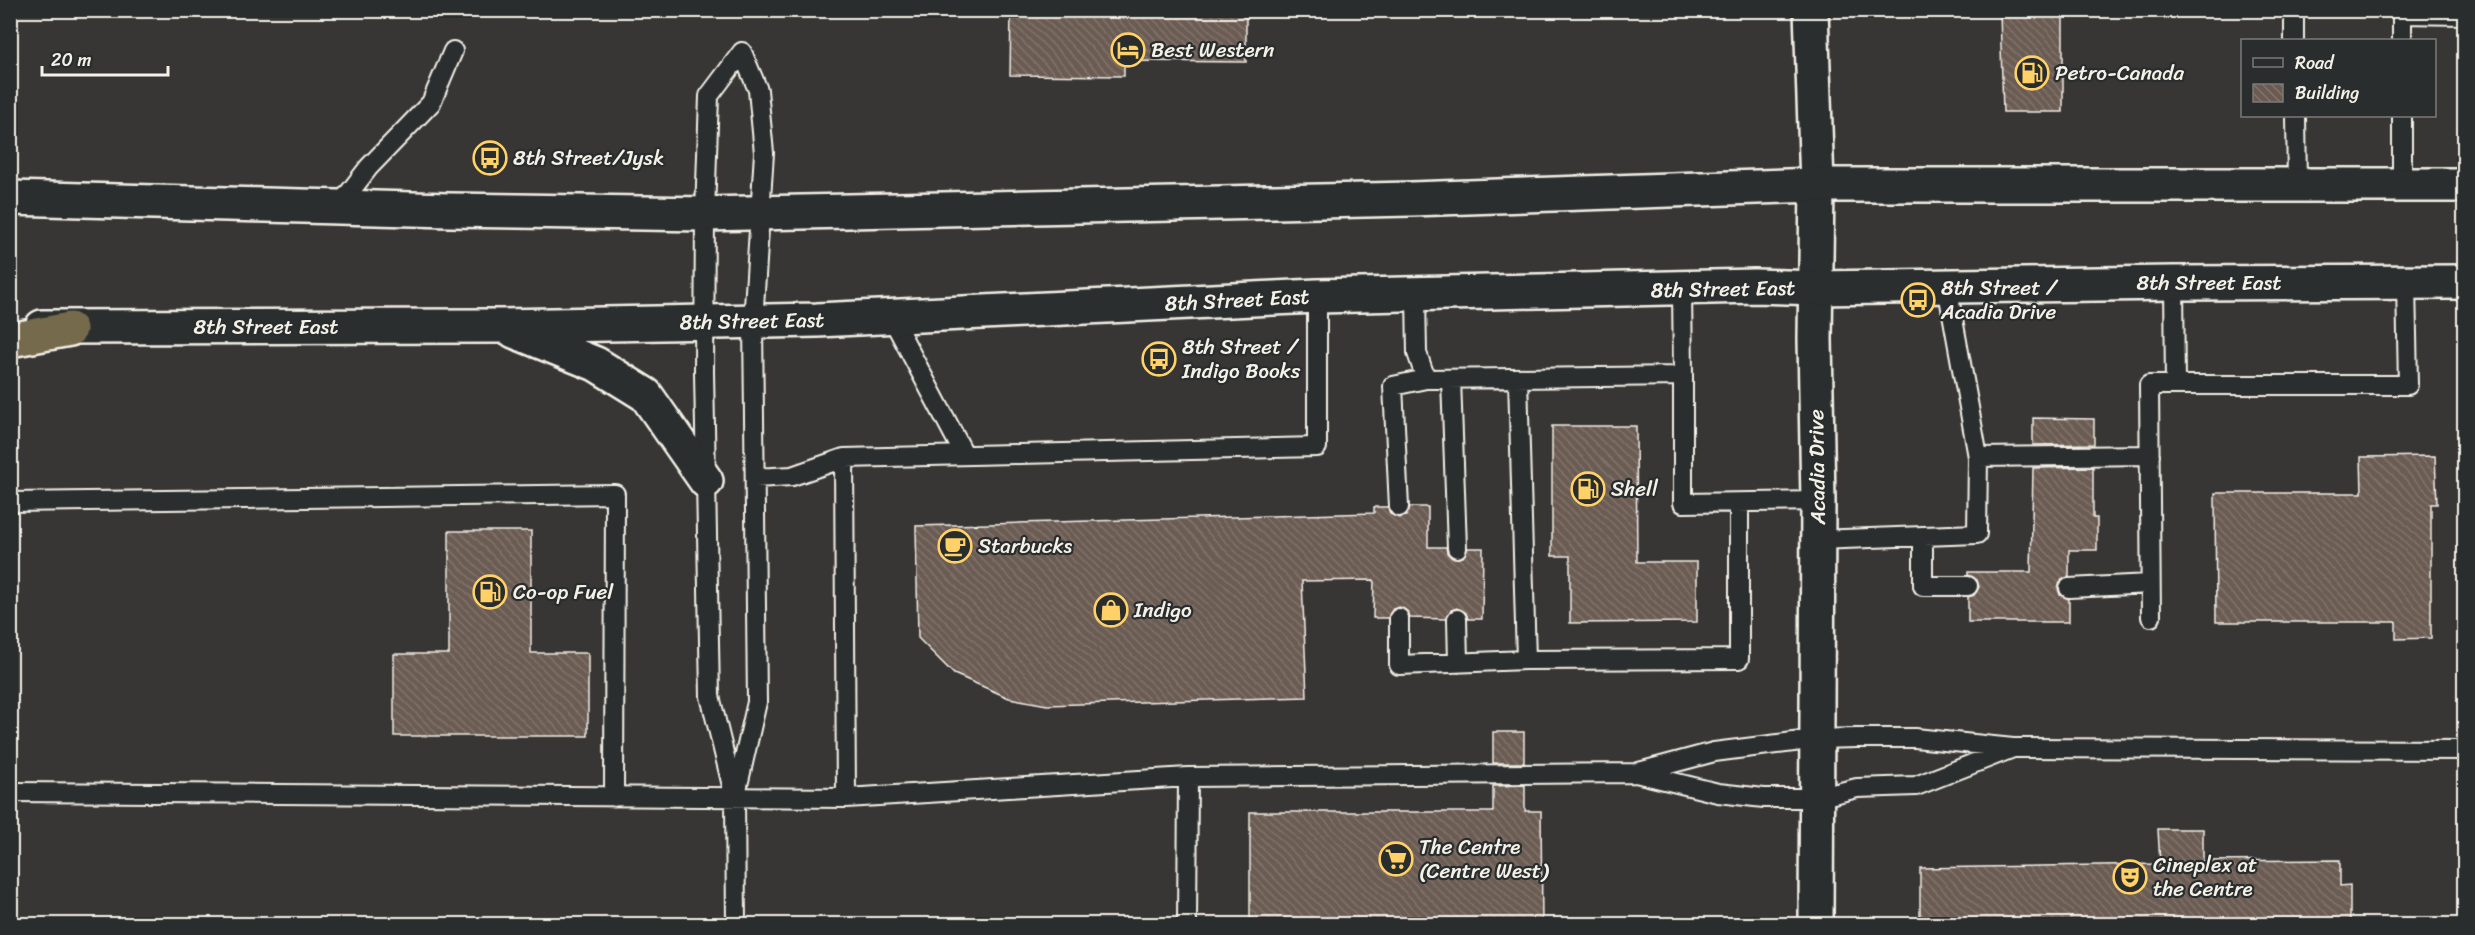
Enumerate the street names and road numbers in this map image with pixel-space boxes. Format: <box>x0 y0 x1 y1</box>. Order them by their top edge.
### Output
street label: 8th Street East <box>2137 264 2281 302</box>
street label: 8th Street East <box>1650 269 1796 309</box>
street label: 8th Street East <box>1164 277 1310 323</box>
street label: 8th Street East <box>679 301 825 341</box>
street label: 8th Street East <box>194 308 338 346</box>
street label: Acadia Drive <box>1797 409 1837 526</box>

